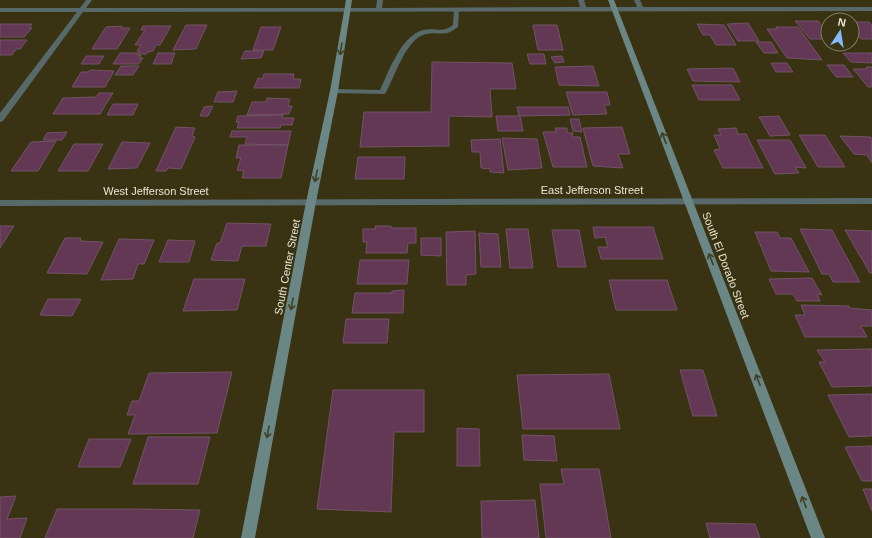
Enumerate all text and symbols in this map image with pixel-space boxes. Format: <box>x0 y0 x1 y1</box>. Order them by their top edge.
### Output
north arrow <box>820 12 860 52</box>
text: N <box>837 16 847 29</box>
one-way arrow <box>337 42 345 55</box>
one-way arrow <box>660 132 668 144</box>
one-way arrow <box>312 170 320 183</box>
street label: East Jefferson Street <box>541 184 643 196</box>
street label: West Jefferson Street <box>103 185 209 197</box>
street label: South El Dorado Street <box>700 210 752 320</box>
street label: South Center Street <box>272 218 302 316</box>
one-way arrow <box>706 253 714 265</box>
one-way arrow <box>288 297 296 310</box>
one-way arrow <box>753 375 761 387</box>
one-way arrow <box>263 425 271 438</box>
one-way arrow <box>800 496 808 508</box>

